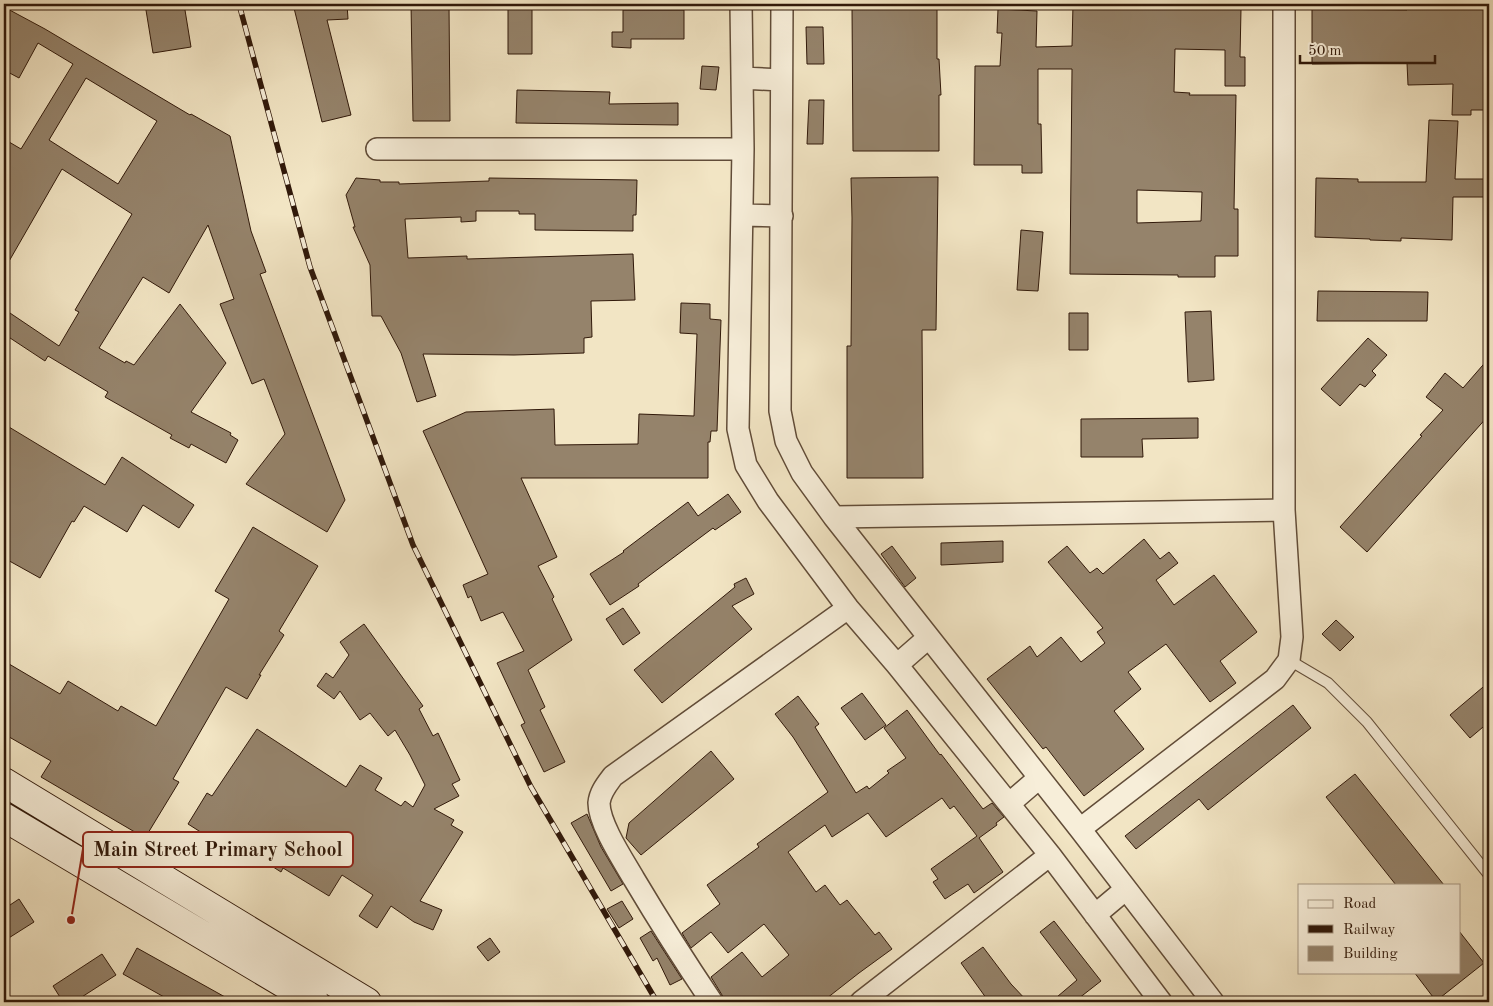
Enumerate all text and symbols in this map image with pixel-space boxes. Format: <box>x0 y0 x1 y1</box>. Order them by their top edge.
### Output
scale bar <box>1300 32 1436 64</box>
text: 50 m <box>1308 44 1342 59</box>
callout: Main Street Primary School <box>83 832 353 867</box>
text: Main Street Primary School <box>93 841 343 861</box>
legend <box>1298 884 1460 974</box>
text: Road <box>1343 897 1377 912</box>
text: Railway <box>1343 923 1396 938</box>
text: Building <box>1343 947 1398 962</box>

